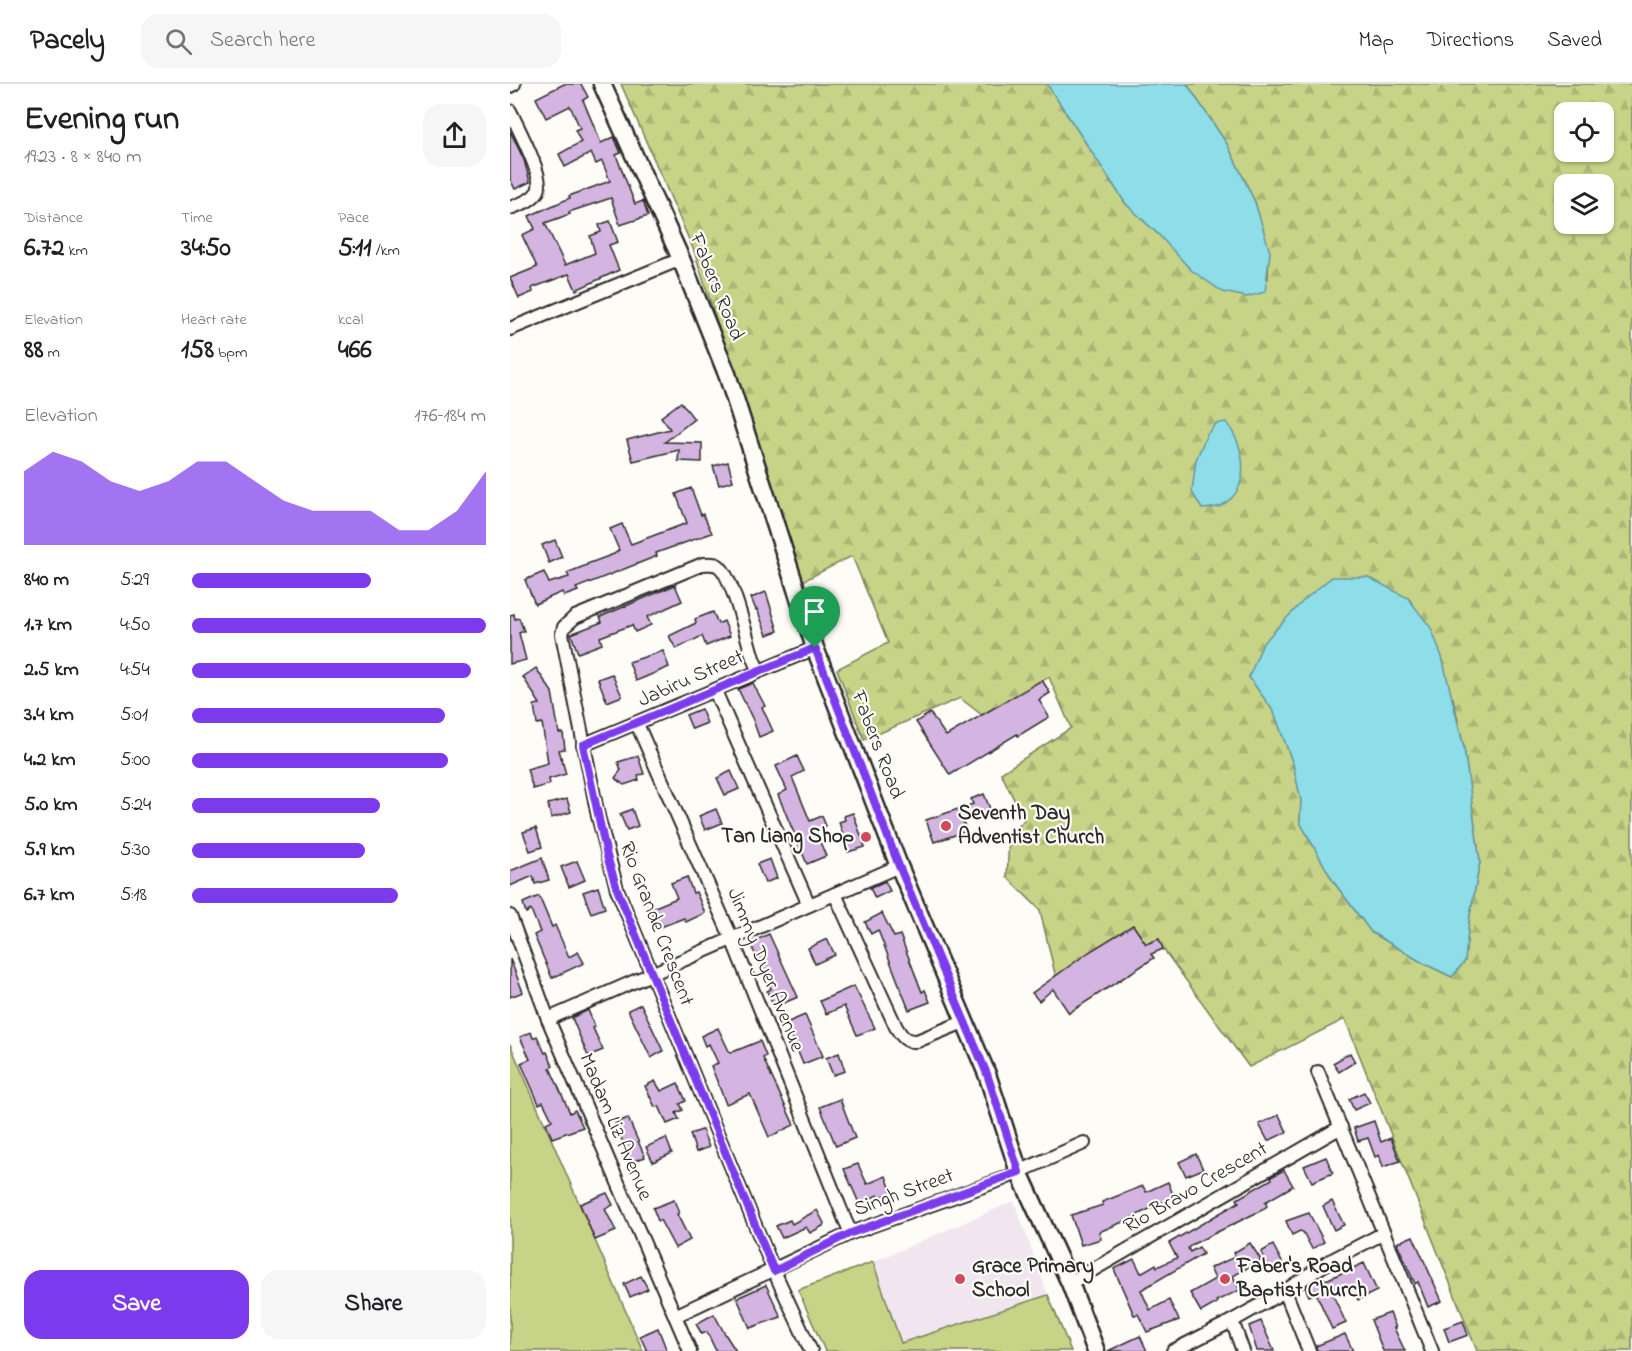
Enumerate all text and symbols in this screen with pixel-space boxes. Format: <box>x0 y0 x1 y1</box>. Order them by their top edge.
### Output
search box <box>141 14 561 68</box>
text: Pacely <box>30 21 105 62</box>
icon: search <box>162 25 195 58</box>
text: Search here <box>210 25 315 57</box>
text: Map <box>1358 26 1394 56</box>
text: Directions <box>1427 26 1514 56</box>
text: Saved <box>1547 26 1602 56</box>
text: Evening run <box>24 96 179 144</box>
map controls <box>1554 102 1614 234</box>
button: locate <box>1554 102 1614 162</box>
button: share <box>423 104 486 167</box>
text: 19:23 · 8 × 840 m <box>24 143 141 172</box>
button: layers <box>1554 174 1614 234</box>
text: Distance <box>24 206 83 230</box>
text: Time <box>181 206 213 230</box>
text: Pace <box>338 206 369 230</box>
street label: Fabers Road <box>680 228 751 345</box>
text: 6.72 <box>24 230 64 268</box>
text: 34:50 <box>181 230 231 268</box>
text: 5:11 <box>338 230 372 268</box>
text: km <box>64 239 88 263</box>
text: /km <box>372 239 400 263</box>
text: Elevation <box>24 308 83 332</box>
text: Heart rate <box>181 308 247 332</box>
text: kcal <box>338 308 363 332</box>
text: 88 <box>24 332 44 370</box>
text: 158 <box>181 332 214 370</box>
text: 466 <box>338 332 372 370</box>
text: m <box>44 341 60 365</box>
text: bpm <box>214 341 247 365</box>
text: Elevation <box>24 402 98 431</box>
text: 176–184 m <box>414 402 486 431</box>
text: 840 m <box>24 566 69 595</box>
text: 5:29 <box>120 566 149 595</box>
pin <box>789 586 840 648</box>
icon: arrive <box>798 595 831 628</box>
text: 1.7 km <box>24 611 72 640</box>
text: 4:50 <box>120 611 150 640</box>
street label: Jabiru Street <box>633 642 749 716</box>
text: 2.5 km <box>24 656 79 685</box>
text: 4:54 <box>120 656 150 685</box>
street label: Fabers Road <box>842 686 911 804</box>
text: 3.4 km <box>24 701 74 730</box>
text: 5:01 <box>120 701 148 730</box>
text: 4.2 km <box>24 746 76 775</box>
text: 5:00 <box>120 746 150 775</box>
text: 5.0 km <box>24 791 77 820</box>
text: 5:24 <box>120 791 151 820</box>
place label: Seventh Day Adventist Church <box>958 799 1104 853</box>
marker: Seventh Day Adventist Church <box>939 819 953 833</box>
place label: Tan Liang Shop <box>721 822 854 854</box>
marker: Tan Liang Shop <box>859 830 873 844</box>
text: 5.9 km <box>24 836 75 865</box>
text: 5:30 <box>120 836 150 865</box>
street label: Rio Grande Crescent <box>611 838 701 1010</box>
text: 6.7 km <box>24 881 74 910</box>
text: 5:18 <box>120 881 147 910</box>
street label: Jimmy Dyer Avenue <box>717 883 812 1058</box>
street label: Madam Liz Avenue <box>570 1049 660 1206</box>
street label: Rio Bravo Crescent <box>1118 1134 1274 1242</box>
street label: Singh Street <box>850 1161 959 1227</box>
place label: Grace Primary School <box>972 1252 1094 1306</box>
place label: Faber's Road Baptist Church <box>1236 1252 1367 1306</box>
button: Save <box>24 1270 249 1339</box>
button: Share <box>261 1270 486 1339</box>
marker: Grace Primary School <box>953 1272 967 1286</box>
marker: Faber's Road Baptist Church <box>1218 1272 1232 1286</box>

